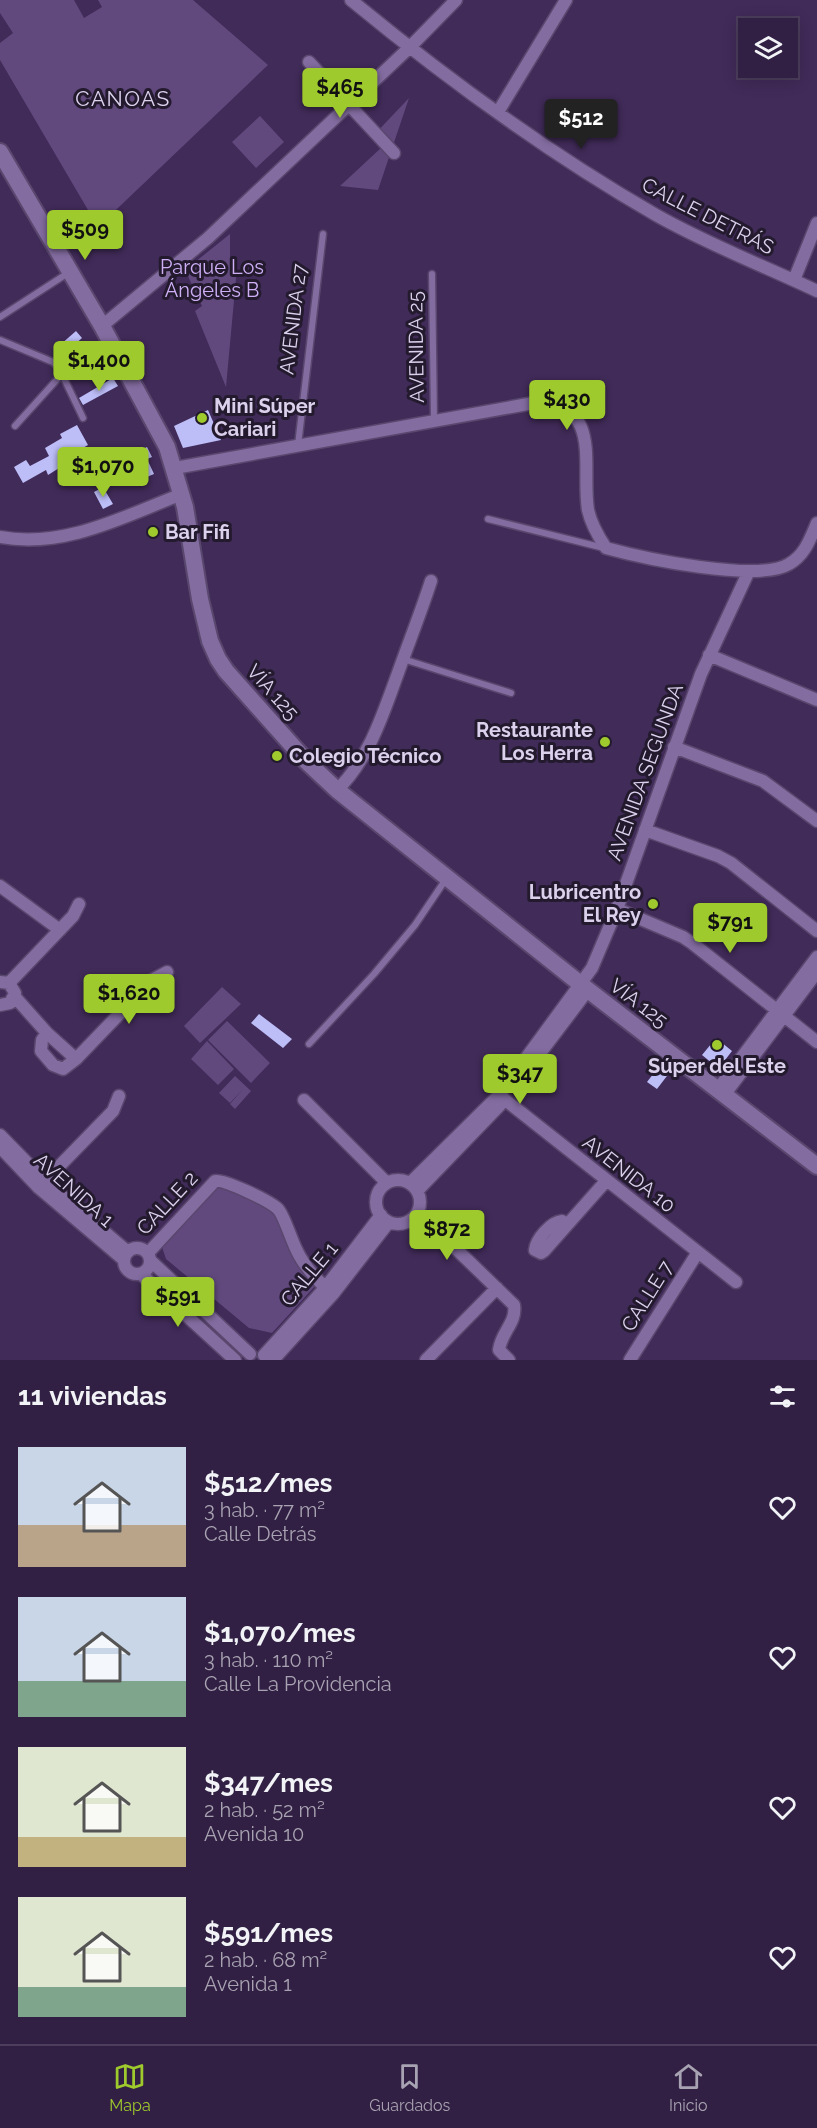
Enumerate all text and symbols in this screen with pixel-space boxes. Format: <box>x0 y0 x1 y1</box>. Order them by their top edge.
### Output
map controls <box>738 18 798 78</box>
button: layers <box>738 18 798 78</box>
pin: $465 <box>304 68 376 119</box>
text: $465 <box>316 75 364 99</box>
district label: CANOAS <box>75 86 171 111</box>
pin: $512 <box>545 99 617 150</box>
text: $512 <box>559 106 603 130</box>
street label: CALLE DETRÁS <box>638 172 778 260</box>
pin: $509 <box>49 210 121 261</box>
text: $509 <box>61 217 109 241</box>
park label: Parque Los Ángeles B <box>160 255 264 302</box>
street label: AVENIDA 27 <box>274 262 312 376</box>
street label: AVENIDA 25 <box>403 291 429 403</box>
pin: $1,400 <box>50 341 148 392</box>
text: $1,400 <box>67 348 131 372</box>
pin: $430 <box>531 380 603 431</box>
text: $430 <box>543 387 591 411</box>
place label: Mini Súper Cariari <box>214 394 316 441</box>
marker: Mini Súper Cariari <box>195 411 209 425</box>
pin: $1,070 <box>54 447 152 498</box>
text: $1,070 <box>72 454 134 478</box>
place label: Bar Fifi <box>165 520 230 544</box>
marker: Bar Fifi <box>146 525 160 539</box>
street label: VÍA 125 <box>242 659 304 725</box>
street label: AVENIDA SEGUNDA <box>602 680 688 864</box>
place label: Restaurante Los Herra <box>476 718 593 765</box>
marker: Restaurante Los Herra <box>598 735 612 749</box>
place label: Colegio Técnico <box>289 744 441 768</box>
marker: Colegio Técnico <box>270 749 284 763</box>
place label: Lubricentro El Rey <box>529 880 641 927</box>
marker: Lubricentro El Rey <box>646 897 660 911</box>
pin: $791 <box>694 903 766 954</box>
text: $791 <box>707 910 753 934</box>
street label: VÍA 125 <box>605 973 673 1033</box>
pin: $1,620 <box>80 974 178 1025</box>
text: $1,620 <box>98 981 160 1005</box>
marker: Súper del Este <box>710 1038 724 1052</box>
pin: $347 <box>484 1054 556 1105</box>
place label: Súper del Este <box>648 1054 786 1078</box>
text: $347 <box>497 1061 543 1085</box>
street label: AVENIDA 10 <box>578 1130 680 1218</box>
street label: AVENIDA 1 <box>29 1148 119 1232</box>
street label: CALLE 2 <box>132 1166 202 1240</box>
pin: $872 <box>411 1210 483 1261</box>
text: $872 <box>423 1217 471 1241</box>
street label: CALLE 1 <box>275 1237 343 1311</box>
street label: CALLE 7 <box>616 1256 678 1336</box>
pin: $591 <box>142 1277 214 1328</box>
text: $591 <box>155 1284 201 1308</box>
icon: filters <box>766 1380 799 1413</box>
text: 11 viviendas <box>18 1381 167 1411</box>
text: $512/mes <box>204 1468 332 1498</box>
icon: home <box>66 1471 138 1543</box>
icon: heart <box>766 1491 799 1524</box>
text: 3 hab. · 77 m² <box>204 1498 325 1522</box>
text: Calle Detrás <box>204 1522 317 1546</box>
text: $1,070/mes <box>204 1618 356 1648</box>
icon: home <box>66 1621 138 1693</box>
icon: heart <box>766 1641 799 1674</box>
text: 3 hab. · 110 m² <box>204 1648 333 1672</box>
text: Calle La Providencia <box>204 1672 392 1696</box>
text: $347/mes <box>204 1768 333 1798</box>
icon: home <box>66 1771 138 1843</box>
icon: heart <box>766 1791 799 1824</box>
text: 2 hab. · 52 m² <box>204 1798 325 1822</box>
text: Avenida 10 <box>204 1822 304 1846</box>
text: $591/mes <box>204 1918 333 1948</box>
icon: home <box>66 1921 138 1993</box>
icon: heart <box>766 1941 799 1974</box>
text: 2 hab. · 68 m² <box>204 1948 327 1972</box>
text: Avenida 1 <box>204 1972 292 1996</box>
tab: Mapa <box>109 2060 151 2115</box>
tab: Guardados <box>369 2060 450 2115</box>
tab: Inicio <box>669 2060 708 2115</box>

